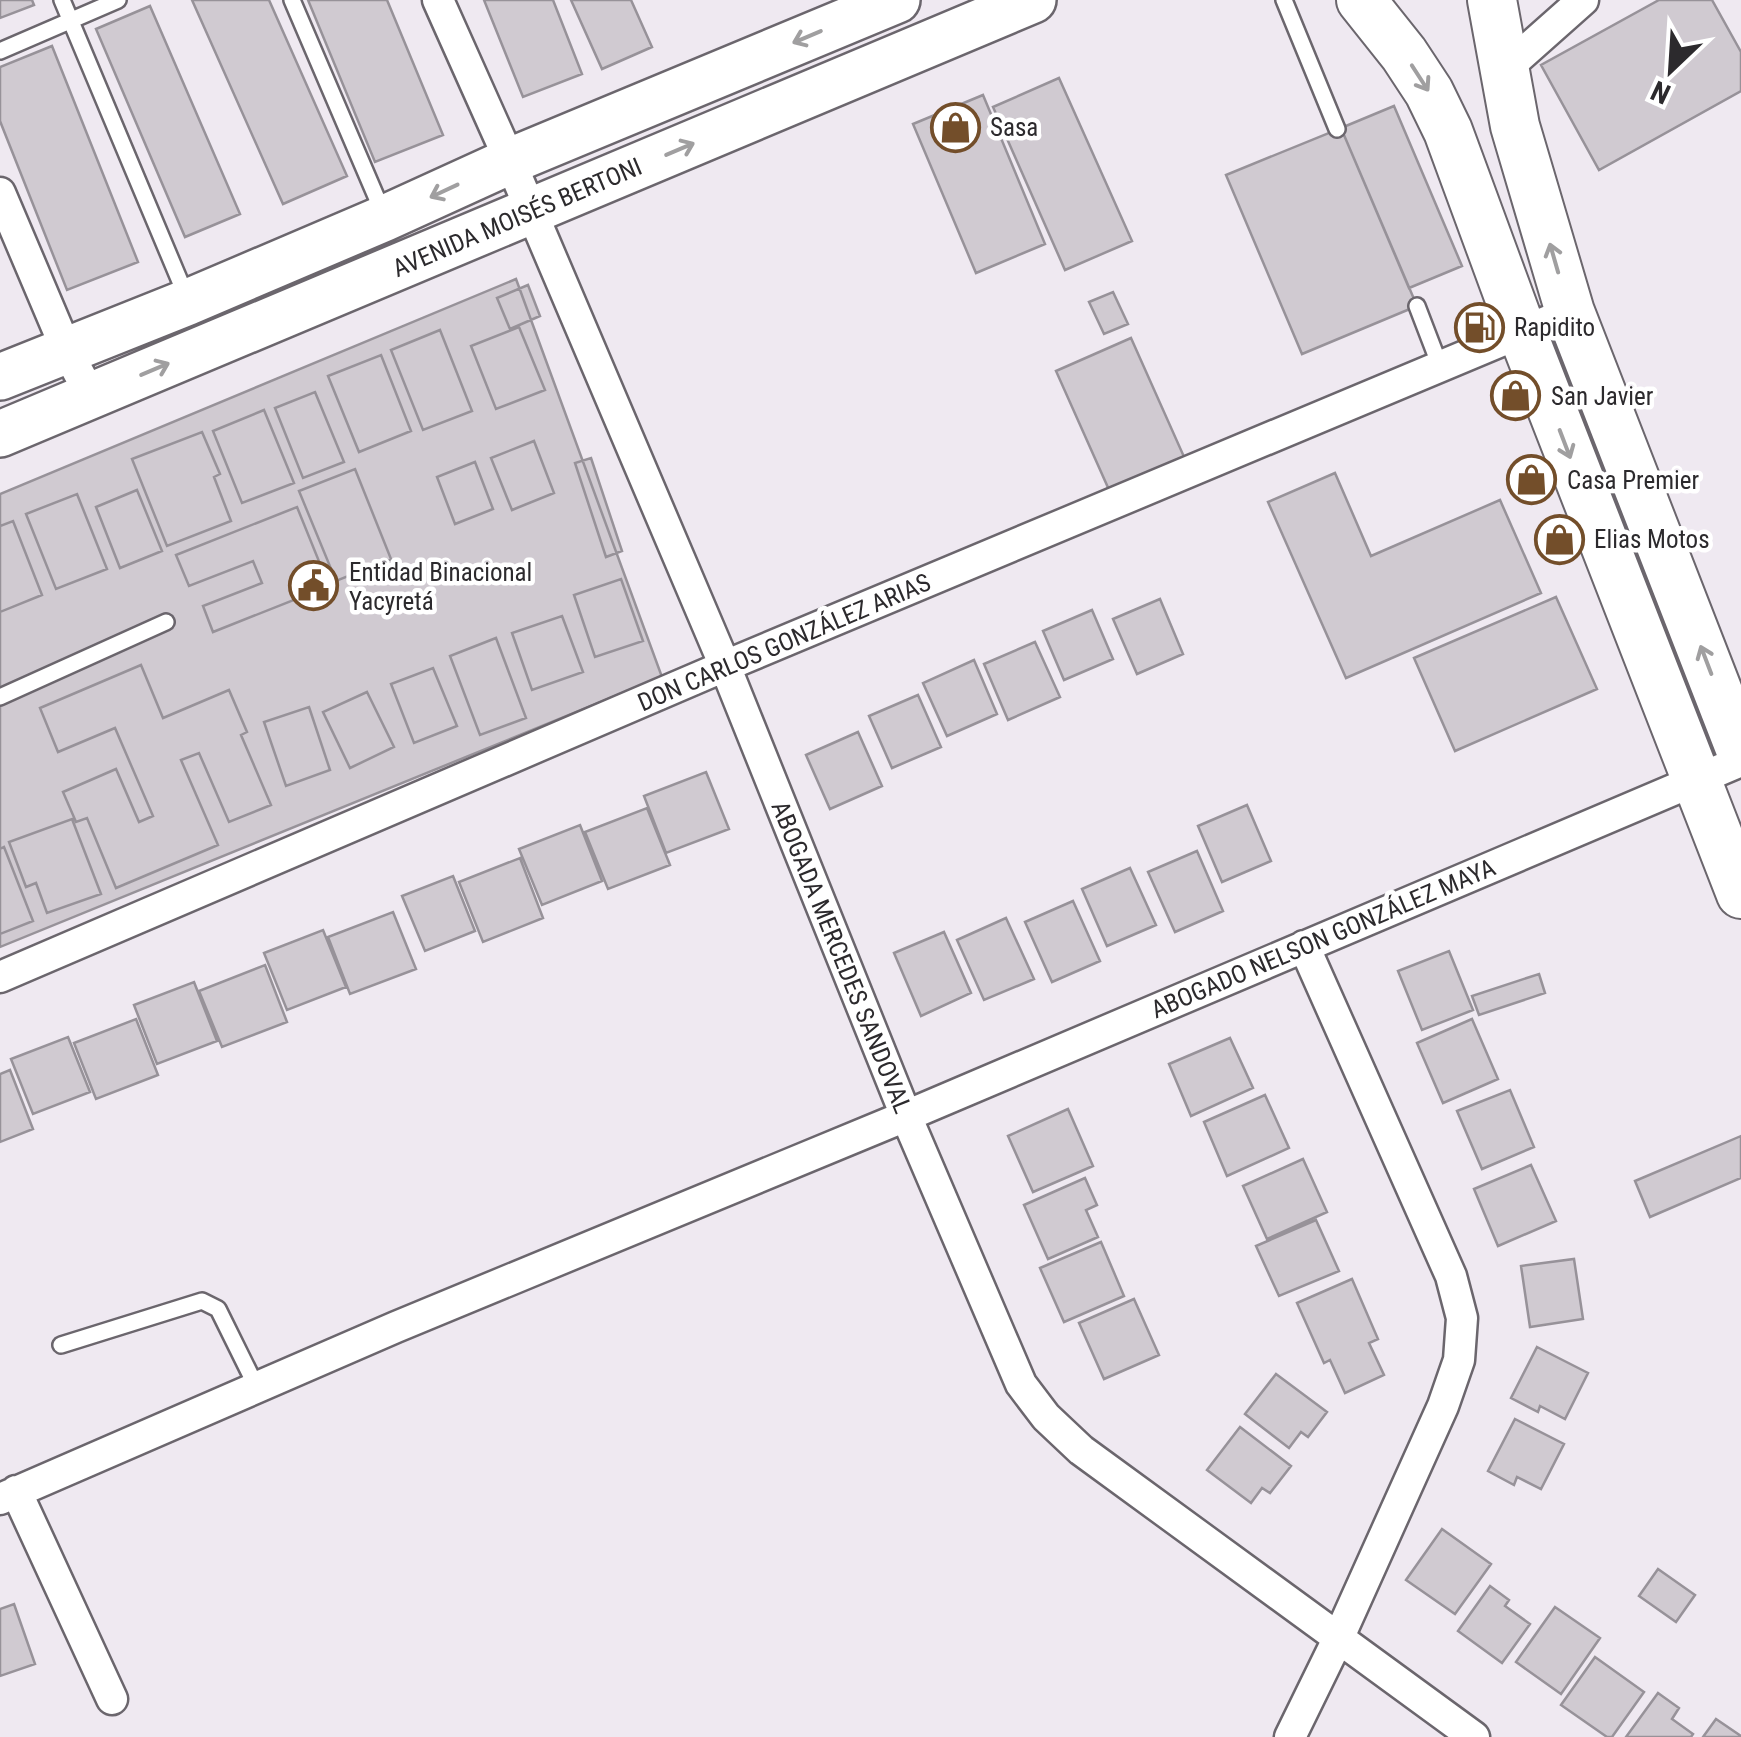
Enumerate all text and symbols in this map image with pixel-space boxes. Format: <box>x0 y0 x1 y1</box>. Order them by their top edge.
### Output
north arrow <box>1621 20 1721 120</box>
one-way arrow <box>792 30 823 48</box>
one-way arrow <box>1409 63 1430 91</box>
text: N <box>1646 74 1675 111</box>
shop icon: Sasa <box>929 101 981 153</box>
place label: Sasa <box>990 113 1038 142</box>
one-way arrow <box>664 139 695 157</box>
street label: AVENIDA MOISÉS BERTONI <box>388 151 646 283</box>
one-way arrow <box>429 183 459 202</box>
one-way arrow <box>1544 243 1562 274</box>
fuel station icon: Rapidito <box>1453 301 1505 353</box>
place label: Rapidito <box>1514 313 1595 342</box>
one-way arrow <box>139 359 170 377</box>
shop icon: San Javier <box>1490 370 1542 422</box>
place label: San Javier <box>1551 382 1654 411</box>
one-way arrow <box>1557 428 1575 459</box>
shop icon: Casa Premier <box>1506 454 1558 506</box>
place label: Casa Premier <box>1567 466 1699 495</box>
shop icon: Elias Motos <box>1533 513 1585 565</box>
place label: Elias Motos <box>1594 525 1710 554</box>
place label: Entidad Binacional Yacyretá <box>349 558 532 616</box>
public building icon: Entidad Binacional Yacyretá <box>288 560 340 612</box>
street label: DON CARLOS GONZÁLEZ ARIAS <box>633 567 935 717</box>
one-way arrow <box>1695 645 1713 676</box>
street label: ABOGADA MERCEDES SANDOVAL <box>765 797 918 1118</box>
street label: ABOGADO NELSON GONZÁLEZ MAYA <box>1146 852 1500 1024</box>

